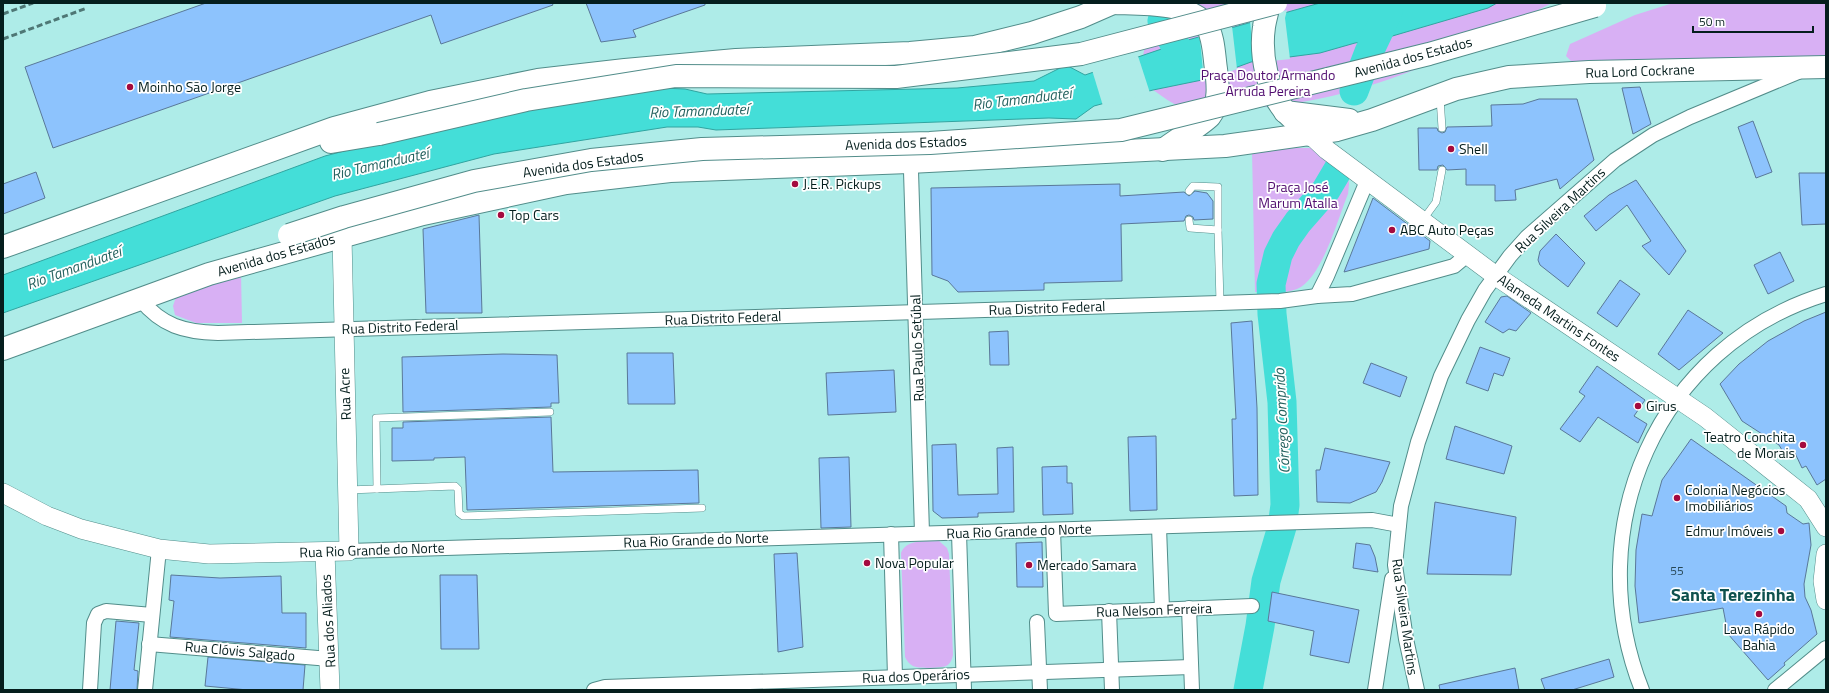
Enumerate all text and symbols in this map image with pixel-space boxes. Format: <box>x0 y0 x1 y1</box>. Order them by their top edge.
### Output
scale bar <box>1693 8 1813 34</box>
text: 50 m <box>1699 12 1725 31</box>
street label: Avenida dos Estados <box>1351 31 1474 82</box>
street label: Rua Lord Cockrane <box>1585 58 1695 83</box>
park label: Praça Doutor Armando Arruda Pereira <box>1201 64 1335 101</box>
place label: Moinho São Jorge <box>138 76 241 97</box>
water label: Rio Tamanduateí <box>971 81 1077 116</box>
marker: Moinho São Jorge <box>125 82 135 92</box>
water label: Rio Tamanduateí <box>649 97 753 124</box>
street label: Avenida dos Estados <box>845 130 967 155</box>
place label: Shell <box>1459 138 1488 159</box>
water label: Rio Tamanduateí <box>329 140 435 186</box>
marker: Shell <box>1446 144 1456 154</box>
street label: Avenida dos Estados <box>521 145 645 182</box>
street label: Rua Silveira Martins <box>1510 162 1610 257</box>
place label: J.E.R. Pickups <box>803 173 881 194</box>
park label: Praça José Marum Atalla <box>1258 176 1338 213</box>
marker: J.E.R. Pickups <box>790 179 800 189</box>
place label: Top Cars <box>509 204 559 225</box>
marker: Top Cars <box>496 210 506 220</box>
place label: ABC Auto Peças <box>1400 219 1494 240</box>
marker: ABC Auto Peças <box>1387 225 1397 235</box>
street label: Avenida dos Estados <box>214 228 337 281</box>
water label: Rio Tamanduateí <box>23 238 128 295</box>
street label: Alameda Martins Fontes <box>1494 269 1625 367</box>
street label: Rua Paulo Setúbal <box>904 294 929 402</box>
street label: Rua Distrito Federal <box>988 295 1106 320</box>
street label: Rua Distrito Federal <box>664 305 782 330</box>
street label: Rua Distrito Federal <box>341 314 459 339</box>
water label: Córrego Comprido <box>1267 367 1296 474</box>
street label: Rua Acre <box>333 368 356 420</box>
place label: Girus <box>1646 395 1676 416</box>
marker: Girus <box>1633 401 1643 411</box>
place label: Teatro Conchita de Morais <box>1704 426 1795 463</box>
marker: Teatro Conchita de Morais <box>1798 440 1808 450</box>
place label: Colonia Negócios Imobiliários <box>1685 479 1785 516</box>
marker: Colonia Negócios Imobiliários <box>1672 493 1682 503</box>
street label: Rua Rio Grande do Norte <box>946 517 1092 544</box>
place label: Edmur Imóveis <box>1685 520 1773 541</box>
street label: Rua Rio Grande do Norte <box>623 526 769 553</box>
marker: Edmur Imóveis <box>1776 526 1786 536</box>
street label: Rua Rio Grande do Norte <box>299 536 445 563</box>
place label: Nova Popular <box>875 552 954 573</box>
place label: Mercado Samara <box>1037 554 1137 575</box>
street label: Rua Silveira Martins <box>1387 557 1424 676</box>
marker: Nova Popular <box>862 558 872 568</box>
marker: Mercado Samara <box>1024 560 1034 570</box>
house number: 55 <box>1670 561 1684 580</box>
street label: Rua dos Aliados <box>315 574 340 668</box>
district label: Santa Terezinha <box>1671 581 1795 608</box>
street label: Rua Nelson Ferreira <box>1096 597 1212 622</box>
marker: Lava Rápido Bahia <box>1754 609 1764 619</box>
place label: Lava Rápido Bahia <box>1723 618 1795 655</box>
street label: Rua Clóvis Salgado <box>184 635 296 666</box>
street label: Rua dos Operários <box>862 663 970 688</box>

